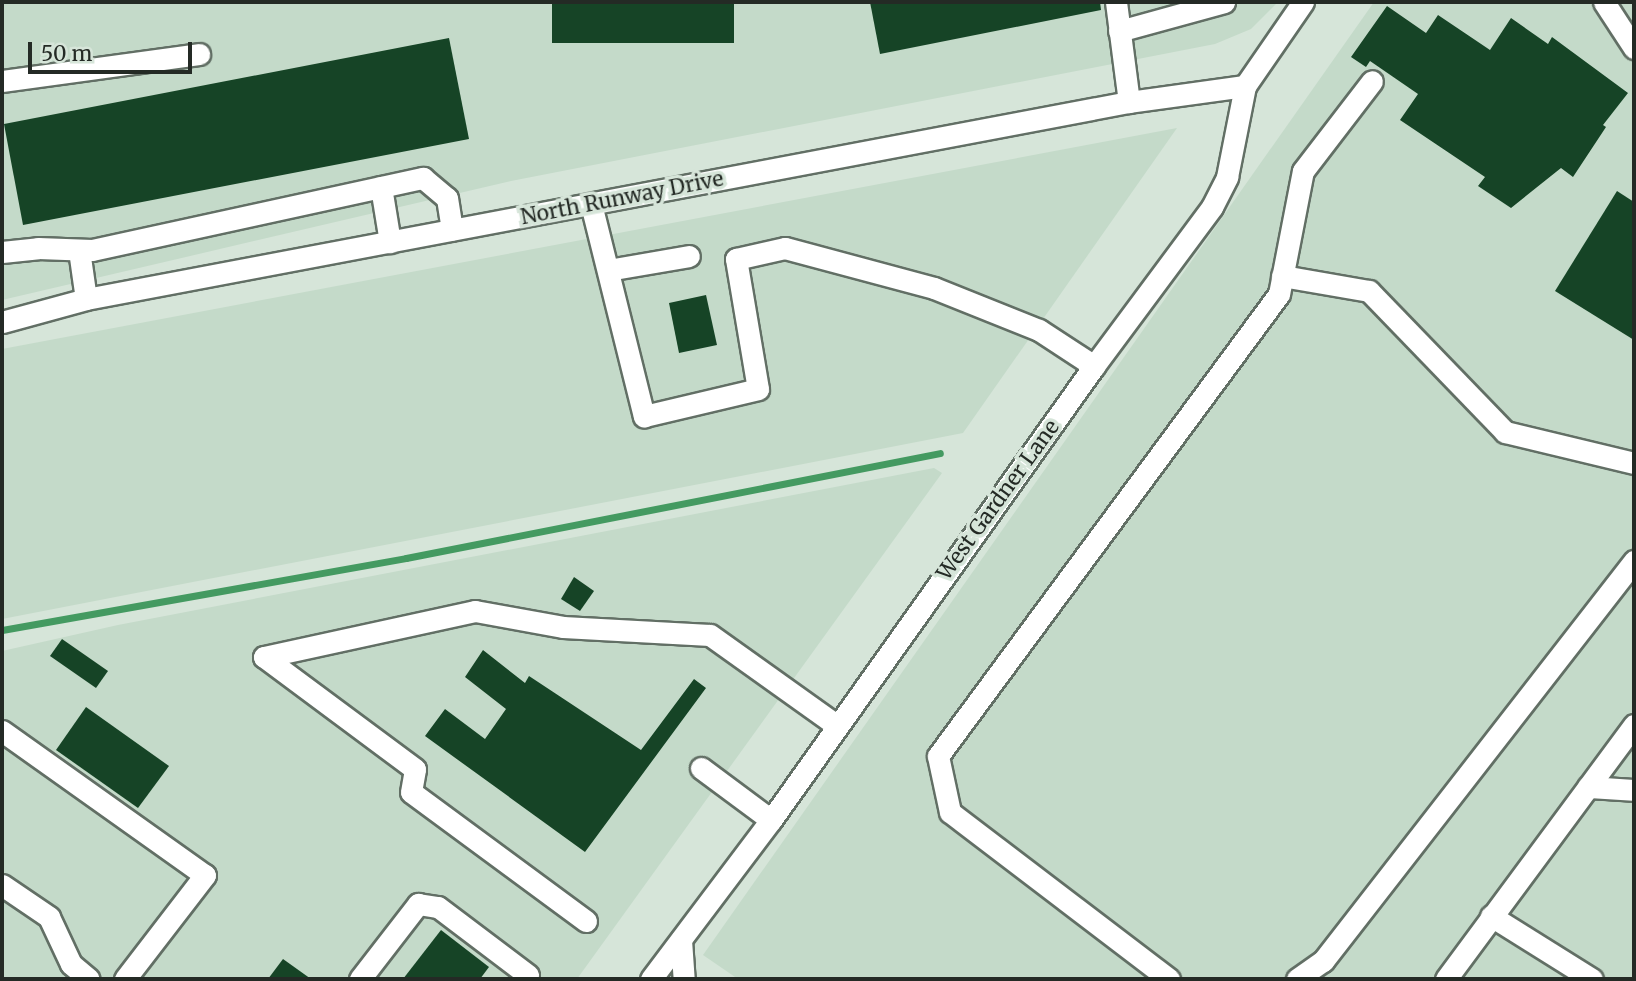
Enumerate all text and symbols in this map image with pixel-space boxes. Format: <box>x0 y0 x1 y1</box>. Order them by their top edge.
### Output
scale bar <box>32 28 196 72</box>
text: 50 m <box>41 40 92 67</box>
street label: North Runway Drive <box>519 166 725 230</box>
street label: West Gardner Lane <box>931 415 1065 585</box>

